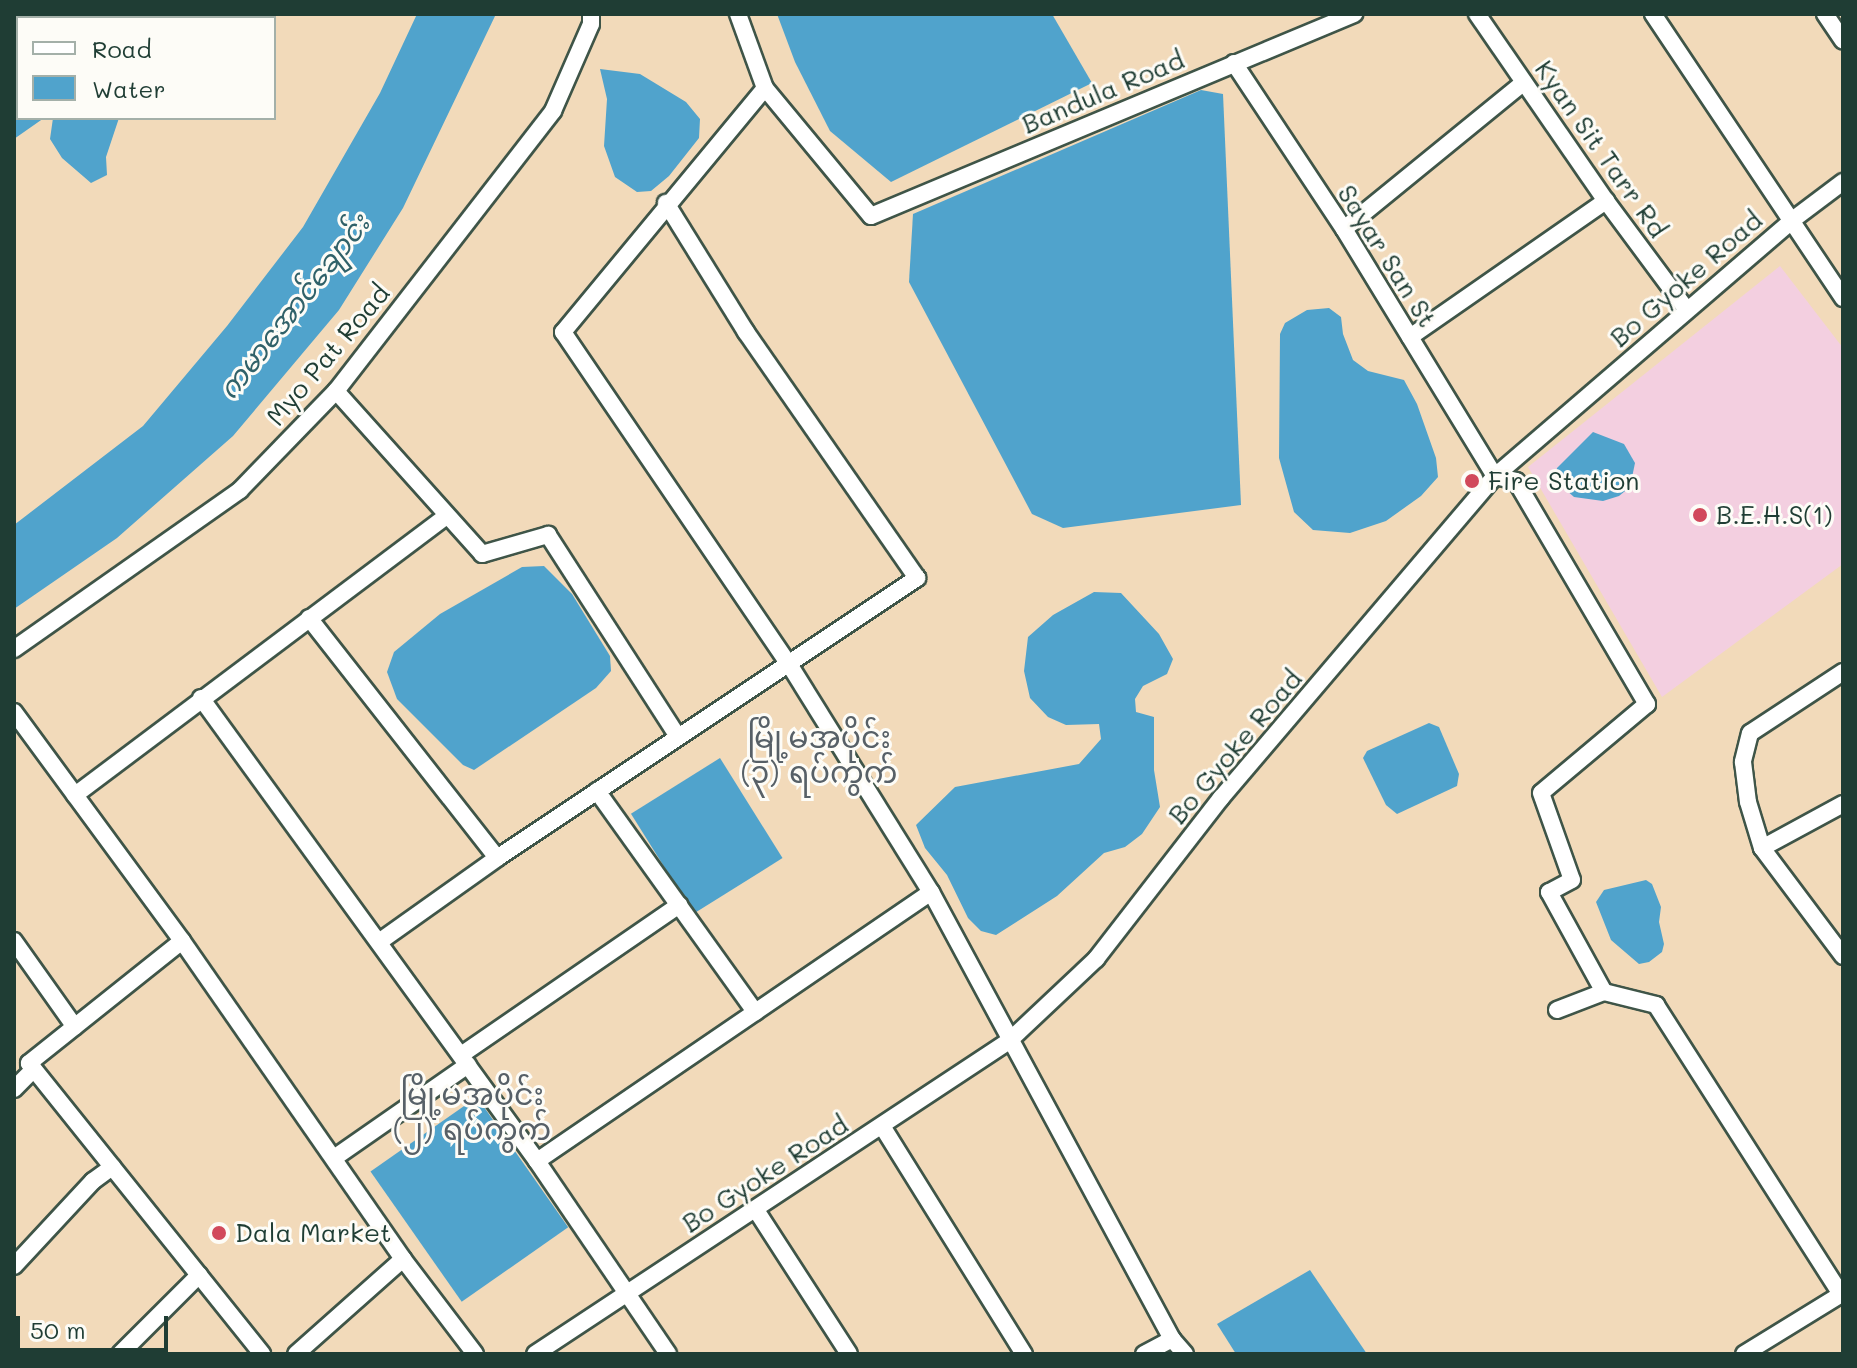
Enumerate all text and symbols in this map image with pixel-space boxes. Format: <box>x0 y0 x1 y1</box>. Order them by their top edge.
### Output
legend <box>16 16 276 120</box>
text: Road <box>92 33 152 64</box>
street label: Bandula Road <box>1017 44 1189 140</box>
street label: Kyan Sit Tarr Rd <box>1528 54 1674 244</box>
text: Water <box>92 73 166 104</box>
street label: Sayar San St <box>1331 179 1443 333</box>
street label: Bo Gyoke Road <box>1604 205 1768 353</box>
water label: ကမာအောင်ချောင်း <box>210 207 376 405</box>
street label: Myo Pat Road <box>260 278 396 432</box>
place label: Fire Station <box>1488 465 1639 497</box>
marker: Fire Station <box>1463 472 1481 490</box>
place label: B.E.H.S(1) <box>1716 499 1833 531</box>
marker: B.E.H.S(1) <box>1691 506 1709 524</box>
street label: Bo Gyoke Road <box>1162 664 1308 830</box>
district label: မြို့မအပိုင်း (၃) ရပ်ကွက် <box>741 718 897 788</box>
district label: မြို့မအပိုင်း (၂) ရပ်ကွက် <box>393 1075 551 1146</box>
street label: Bo Gyoke Road <box>676 1109 854 1239</box>
place label: Dala Market <box>235 1217 391 1249</box>
marker: Dala Market <box>210 1224 228 1242</box>
scale bar <box>20 1300 172 1350</box>
text: 50 m <box>30 1314 86 1345</box>

